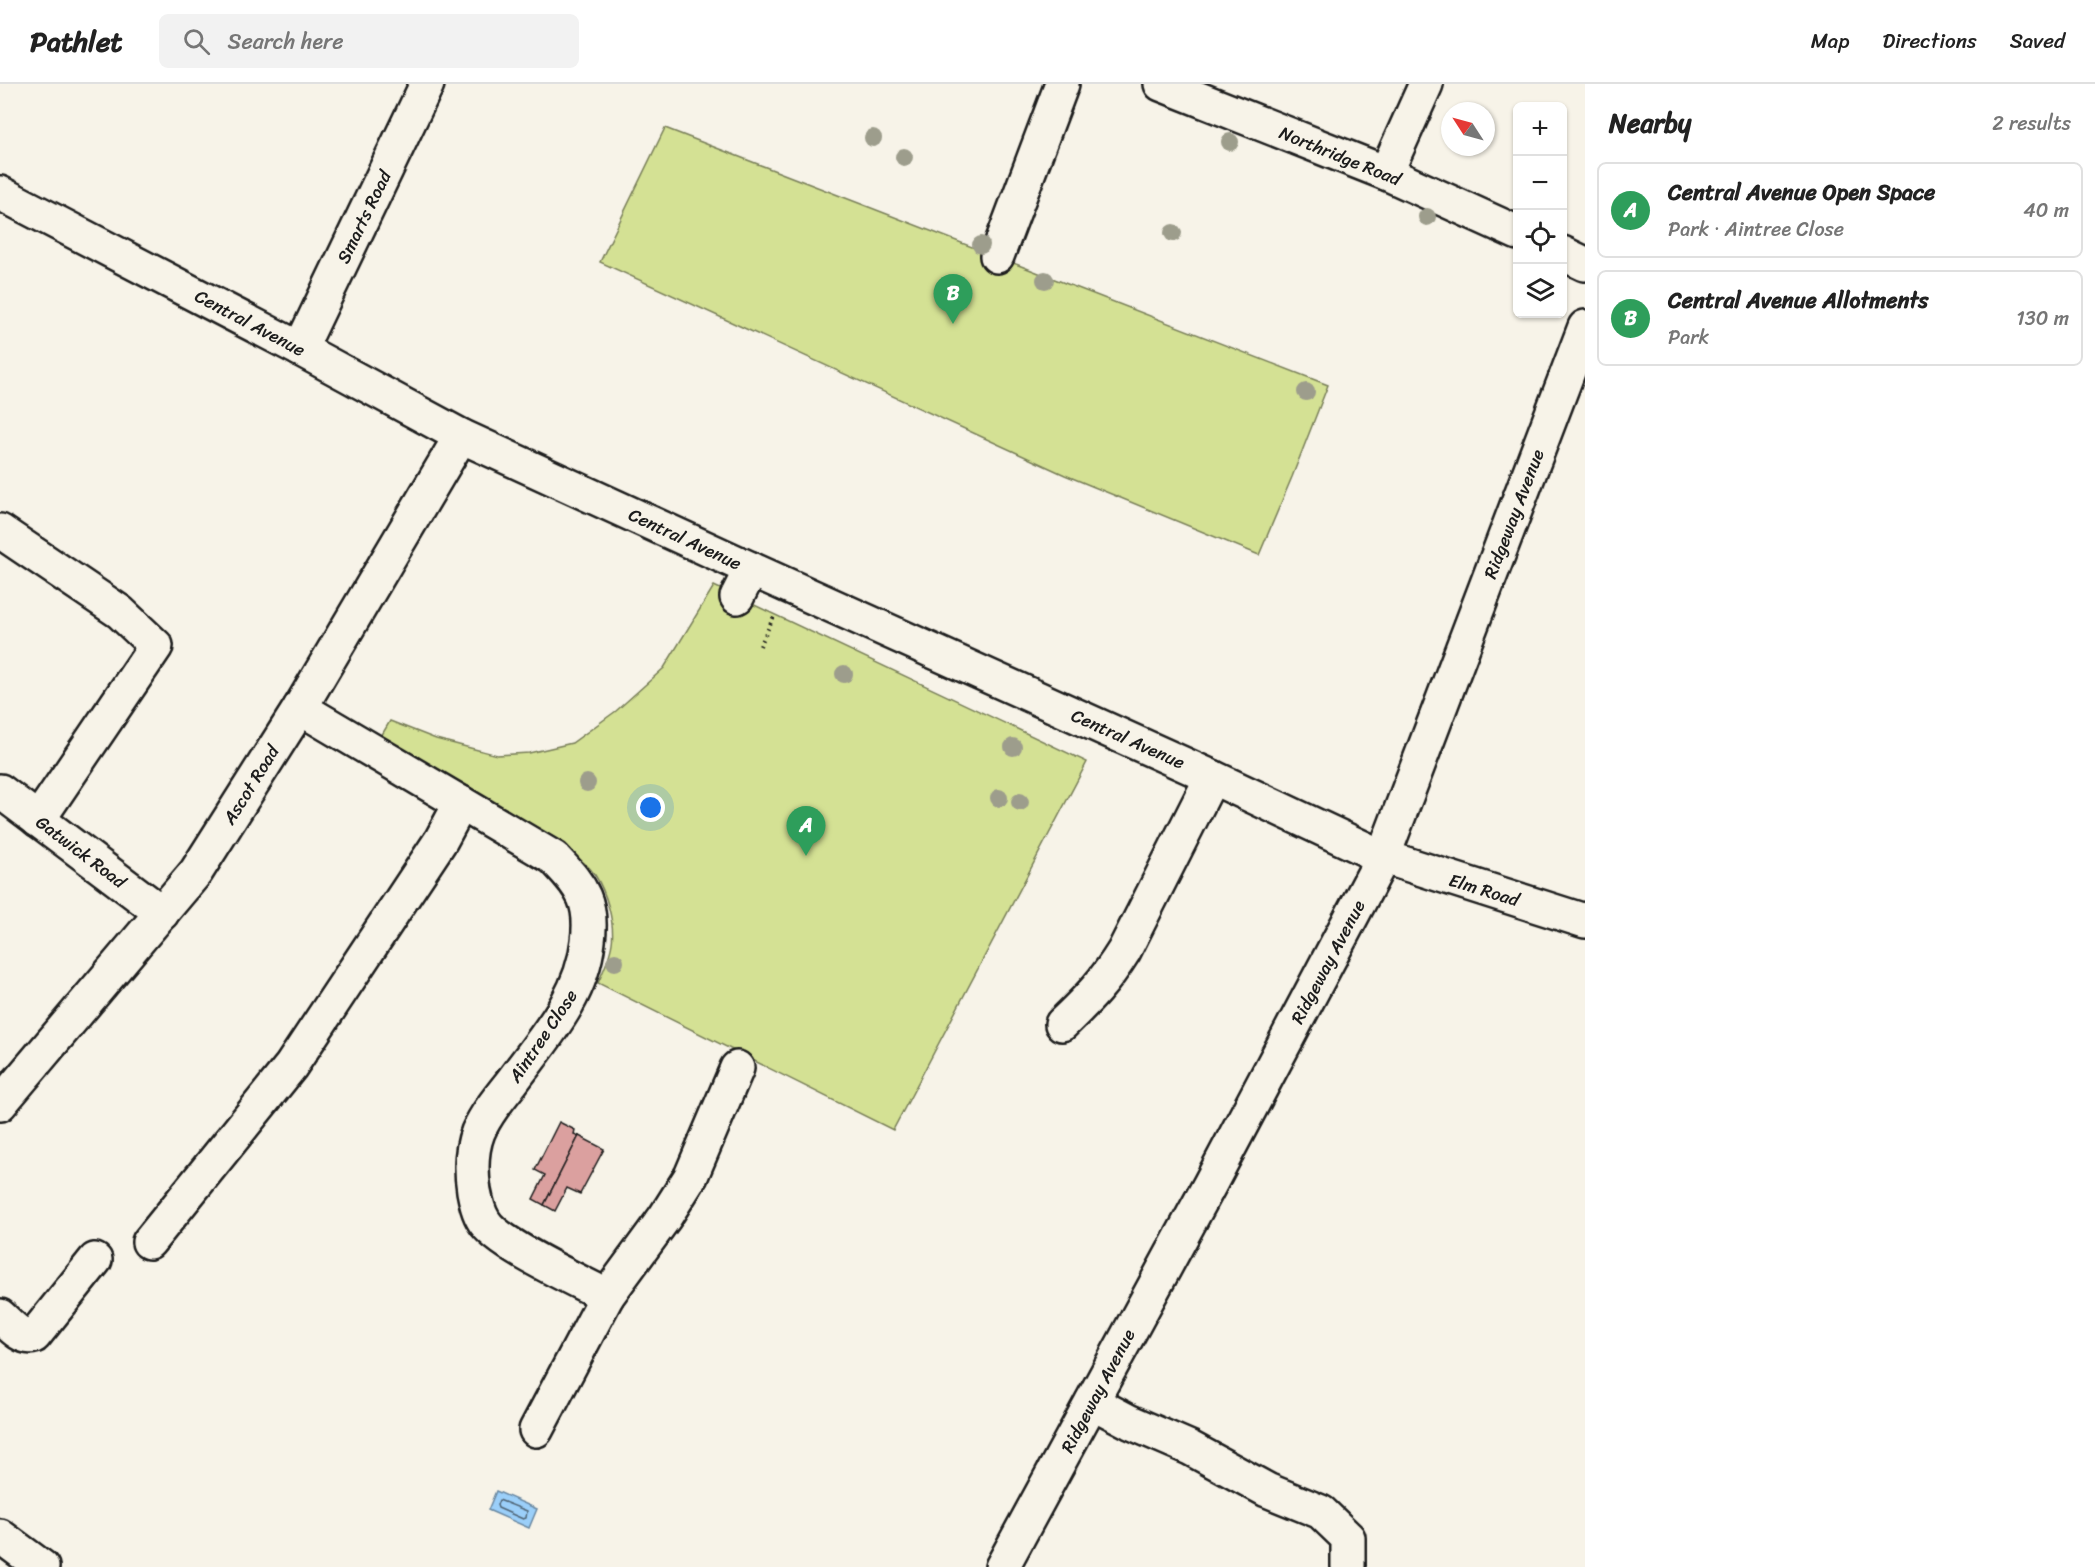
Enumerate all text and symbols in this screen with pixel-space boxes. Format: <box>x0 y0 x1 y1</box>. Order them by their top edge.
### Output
search box <box>159 14 579 68</box>
text: Pathlet <box>30 17 123 66</box>
text: Search here <box>228 22 343 61</box>
text: Map <box>1811 22 1849 60</box>
text: Directions <box>1882 22 1977 60</box>
text: Saved <box>2010 22 2065 60</box>
icon: search <box>180 25 213 58</box>
text: Nearby <box>1609 100 1691 146</box>
north arrow <box>1441 102 1495 156</box>
map controls <box>1513 102 1567 318</box>
button: + <box>1513 102 1567 156</box>
text: 2 results <box>1992 106 2071 141</box>
street label: Northridge Road <box>1274 117 1407 196</box>
button: − <box>1513 156 1567 210</box>
street label: Smarts Road <box>328 164 401 269</box>
text: Central Avenue Open Space <box>1668 173 1935 212</box>
text: A <box>1624 193 1637 228</box>
text: 40 m <box>2023 193 2069 228</box>
button: locate <box>1513 210 1567 264</box>
text: Park · Aintree Close <box>1668 212 1844 247</box>
button: layers <box>1513 264 1567 318</box>
pin: B <box>934 274 972 324</box>
street label: Central Avenue <box>189 280 311 366</box>
text: Central Avenue Allotments <box>1668 281 1928 320</box>
text: B <box>1624 301 1637 336</box>
text: 130 m <box>2016 301 2069 336</box>
text: Park <box>1668 320 1709 355</box>
street label: Ridgeway Avenue <box>1475 444 1554 584</box>
street label: Central Avenue <box>623 499 747 579</box>
street label: Central Avenue <box>1066 700 1190 778</box>
street label: Ascot Road <box>213 738 289 832</box>
your location <box>636 793 665 822</box>
pin: A <box>786 806 826 856</box>
street label: Gatwick Road <box>29 807 135 898</box>
street label: Elm Road <box>1445 864 1525 916</box>
street label: Ridgeway Avenue <box>1282 894 1374 1030</box>
street label: Aintree Close <box>499 983 586 1090</box>
street label: Ridgeway Avenue <box>1052 1323 1144 1459</box>

